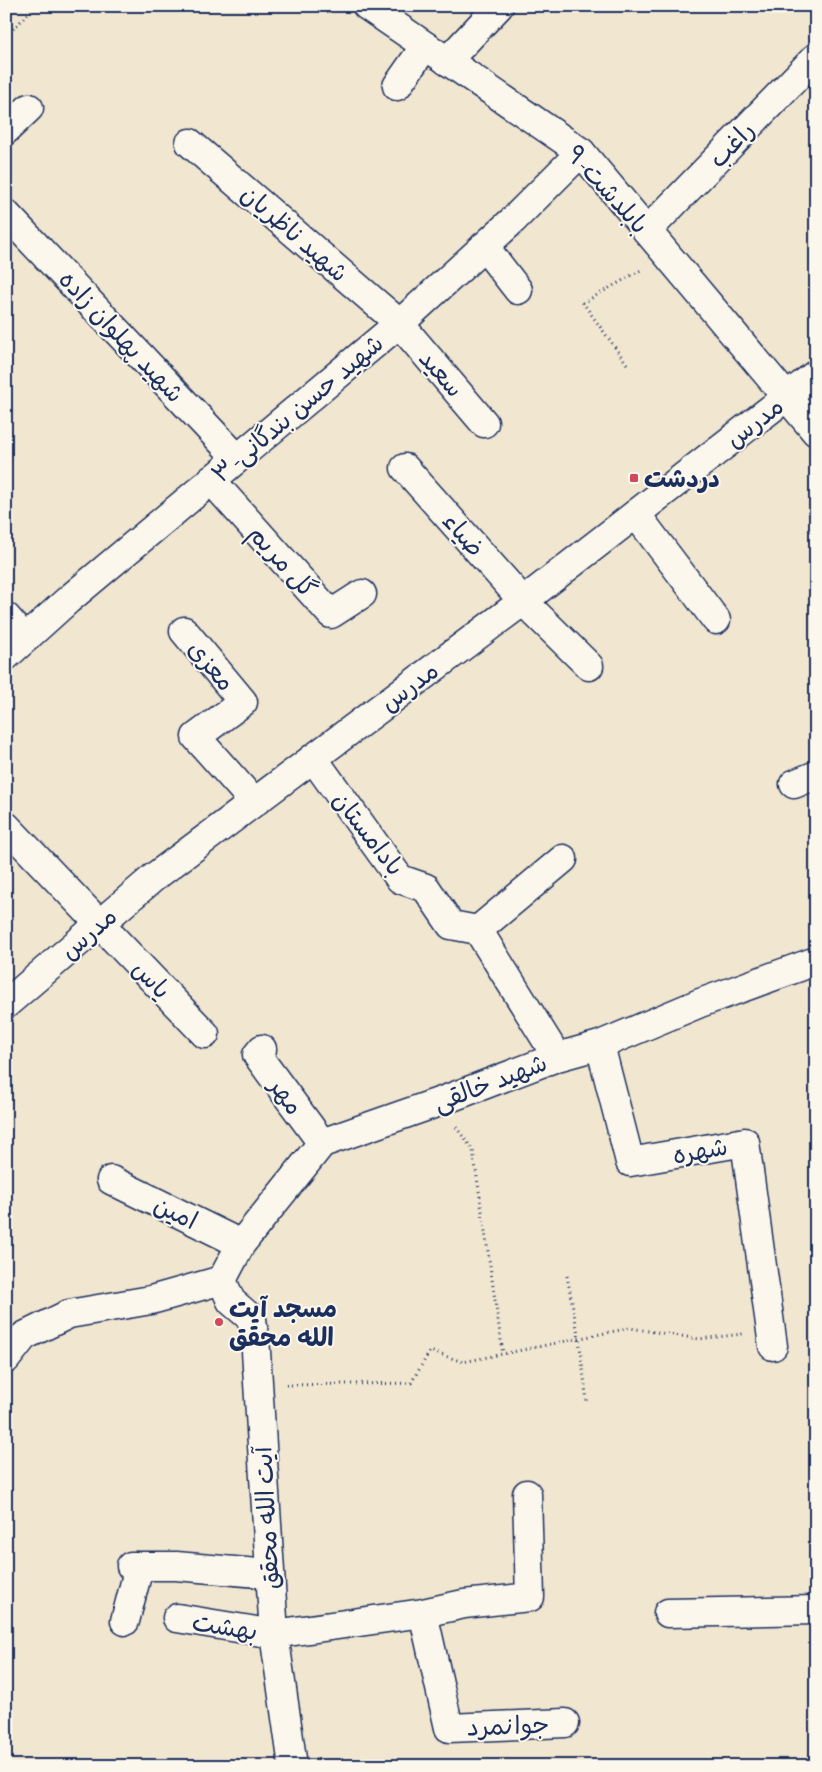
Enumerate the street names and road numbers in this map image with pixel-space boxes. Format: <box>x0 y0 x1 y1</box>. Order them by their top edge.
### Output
street label: راغب <box>702 115 762 175</box>
street label: ۹-بابلدشت <box>559 139 656 241</box>
street label: شهید ناظریان <box>234 178 355 289</box>
street label: شهید پهلوان زاده <box>52 264 191 410</box>
street label: ۳-شهید حسن بندگانی <box>205 327 390 490</box>
street label: سعید <box>412 343 471 404</box>
street label: مدرس <box>719 390 790 455</box>
street label: ضیاء <box>435 506 491 564</box>
street label: گل مریم <box>240 518 324 606</box>
street label: معزی <box>181 633 242 698</box>
street label: مدرس <box>374 654 445 719</box>
street label: بادامستان <box>325 785 411 882</box>
street label: مدرس <box>54 900 124 967</box>
street label: یاس <box>125 953 177 1006</box>
street label: شهید خالقی <box>429 1047 552 1119</box>
street label: مهر <box>261 1070 310 1121</box>
street label: شهره <box>670 1130 730 1172</box>
street label: امین <box>148 1189 203 1237</box>
street label: آیت الله محقق <box>247 1445 287 1590</box>
street label: بهشت <box>190 1606 260 1648</box>
street label: جوانمرد <box>466 1709 550 1743</box>

